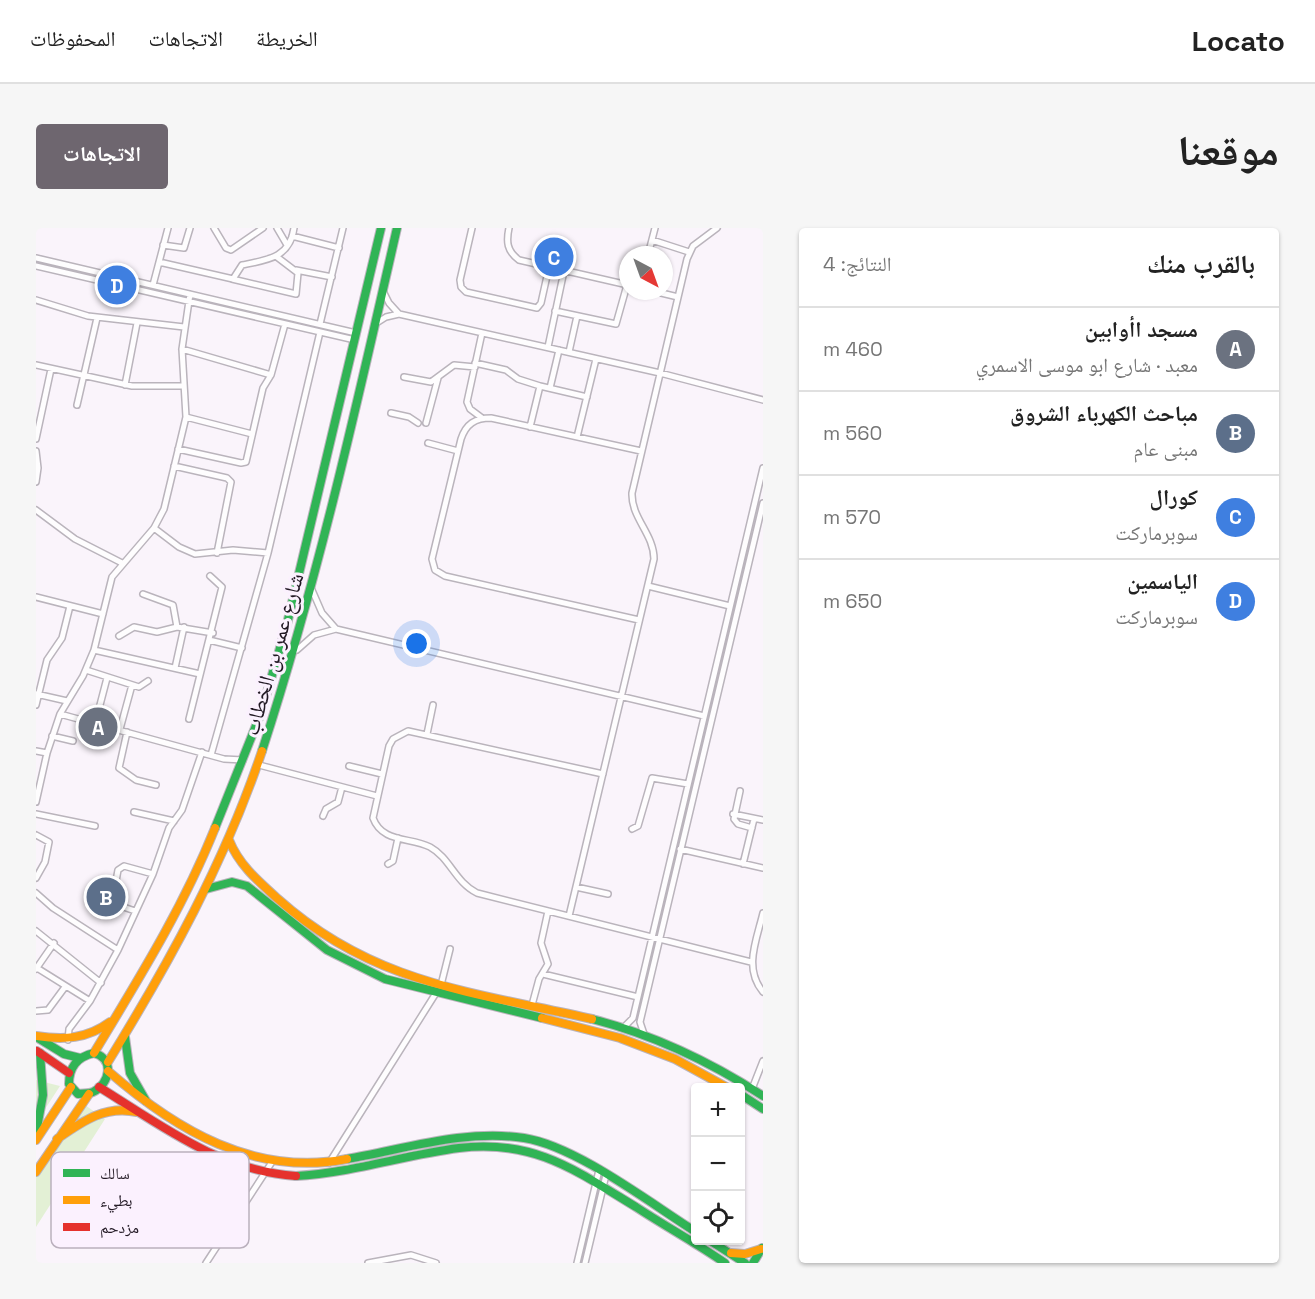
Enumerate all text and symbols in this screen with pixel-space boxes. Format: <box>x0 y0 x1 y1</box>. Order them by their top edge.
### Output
text: Locato <box>1192 23 1285 59</box>
text: المحفوظات <box>30 25 115 52</box>
text: الاتجاهات <box>148 25 223 52</box>
text: الخريطة <box>256 25 318 52</box>
button: الاتجاهات <box>36 124 168 189</box>
text: موقعنا <box>1178 124 1279 177</box>
pin: C <box>534 234 574 279</box>
north arrow <box>619 246 673 300</box>
text: بالقرب منك <box>1147 247 1255 281</box>
text: النتائج: 4 <box>823 251 892 277</box>
pin: D <box>98 262 136 308</box>
text: مسجد اأوابين <box>1085 315 1198 343</box>
text: 460 m <box>823 336 883 362</box>
text: A <box>1229 336 1242 362</box>
text: معبد · شارع ابو موسى الاسمري <box>976 352 1198 378</box>
text: مباحث الكهرباء الشروق <box>1010 399 1198 427</box>
text: 560 m <box>823 420 882 446</box>
text: B <box>1229 420 1242 446</box>
text: مبنى عام <box>1133 436 1198 462</box>
text: كورال <box>1150 483 1198 511</box>
text: 570 m <box>823 504 881 530</box>
text: C <box>1229 504 1242 530</box>
text: سوبرماركت <box>1115 520 1198 546</box>
text: الياسمين <box>1127 567 1198 595</box>
street label: شارع عمر بن الخطاب <box>236 570 310 738</box>
text: 650 m <box>823 588 882 614</box>
text: D <box>1229 588 1242 614</box>
text: سوبرماركت <box>1115 604 1198 630</box>
your location <box>402 629 431 658</box>
pin: A <box>78 704 118 750</box>
pin: B <box>86 874 126 920</box>
map controls <box>691 1083 745 1245</box>
button: + <box>691 1083 745 1137</box>
button: − <box>691 1137 745 1191</box>
legend <box>51 1152 249 1248</box>
text: سالك <box>100 1163 130 1184</box>
text: بطيء <box>100 1190 132 1213</box>
button: locate <box>691 1191 745 1245</box>
text: مزدحم <box>100 1217 139 1238</box>

